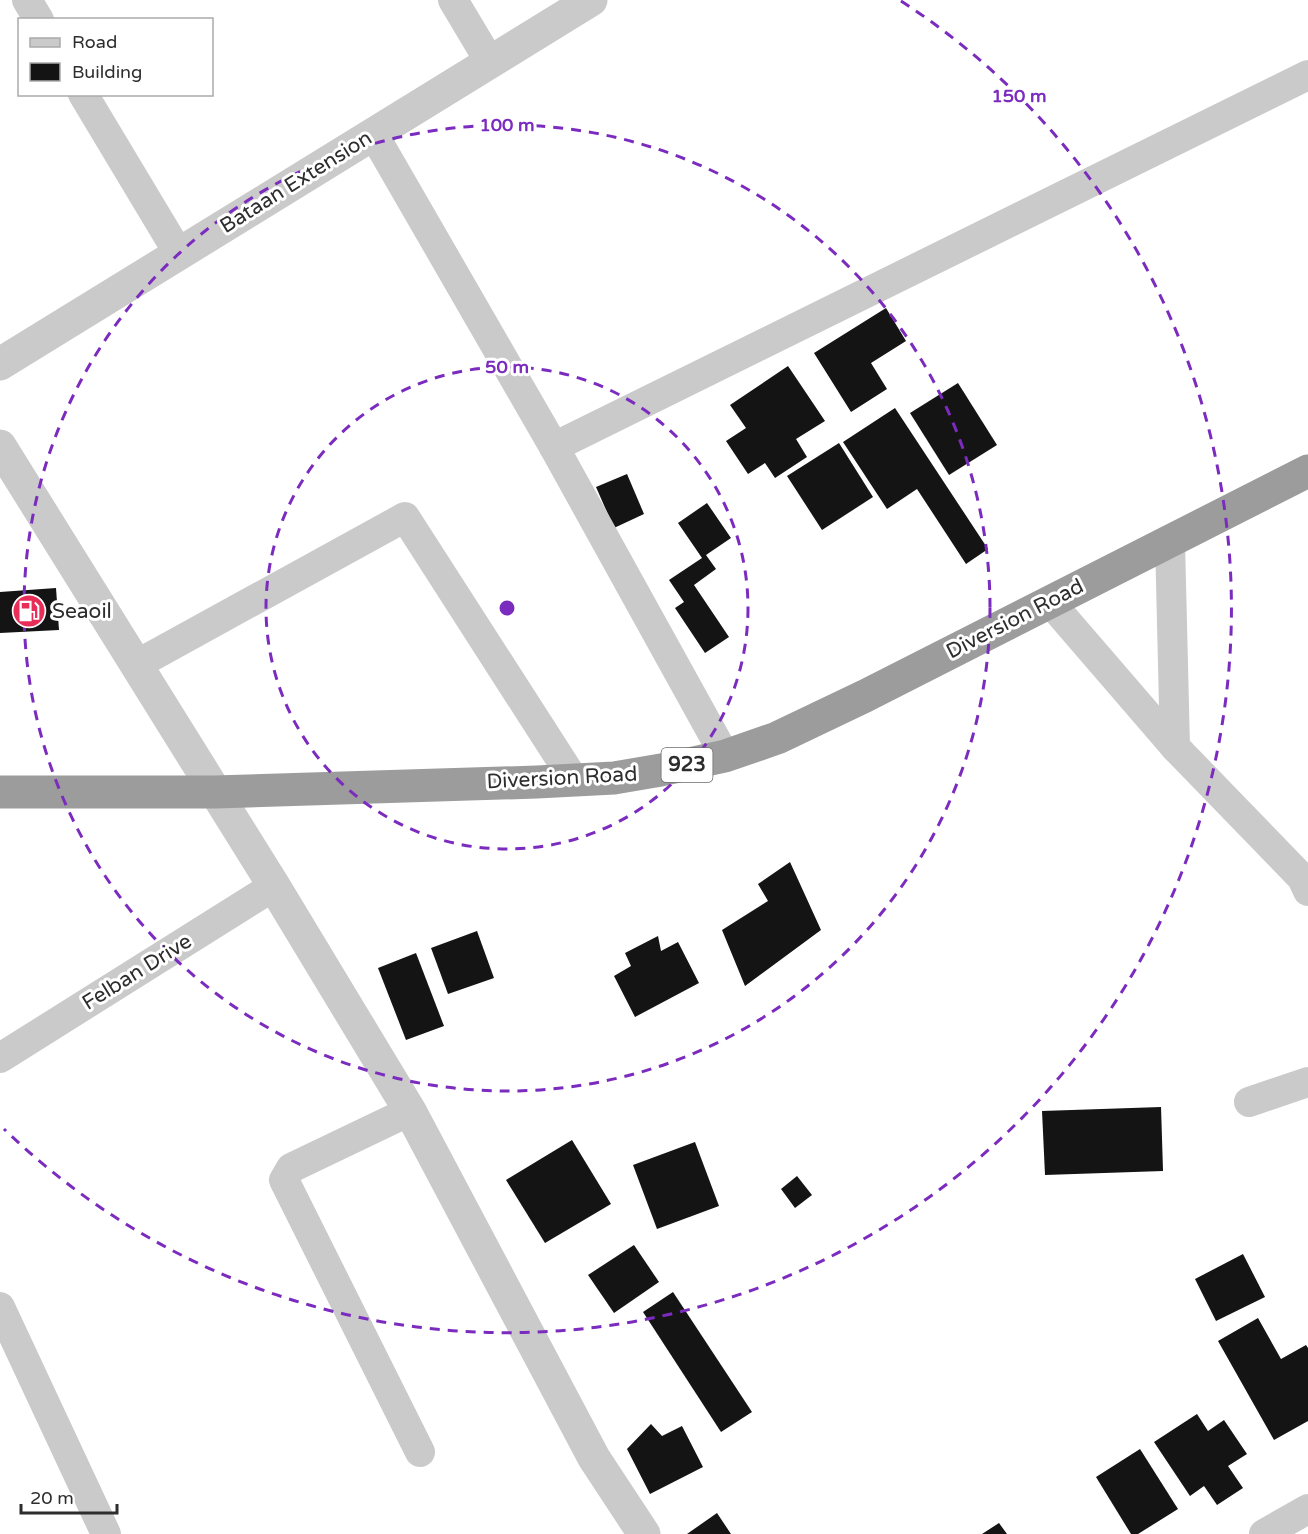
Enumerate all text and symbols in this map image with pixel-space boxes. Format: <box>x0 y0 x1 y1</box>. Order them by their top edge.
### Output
legend <box>18 18 213 96</box>
text: Road <box>72 31 117 53</box>
text: Building <box>72 61 142 83</box>
text: 150 m <box>991 85 1047 107</box>
text: 100 m <box>479 114 535 136</box>
street label: Bataan Extension <box>216 125 376 239</box>
text: 50 m <box>485 356 529 378</box>
street label: Diversion Road <box>942 574 1088 664</box>
fuel station icon: Seaoil <box>11 593 47 629</box>
centre of rings <box>497 598 517 618</box>
place label: Seaoil <box>52 599 112 624</box>
road number: 923 <box>662 748 712 782</box>
street label: Diversion Road <box>486 762 638 794</box>
street label: Felban Drive <box>78 928 196 1015</box>
scale bar <box>21 1477 117 1515</box>
text: 20 m <box>30 1487 74 1509</box>

